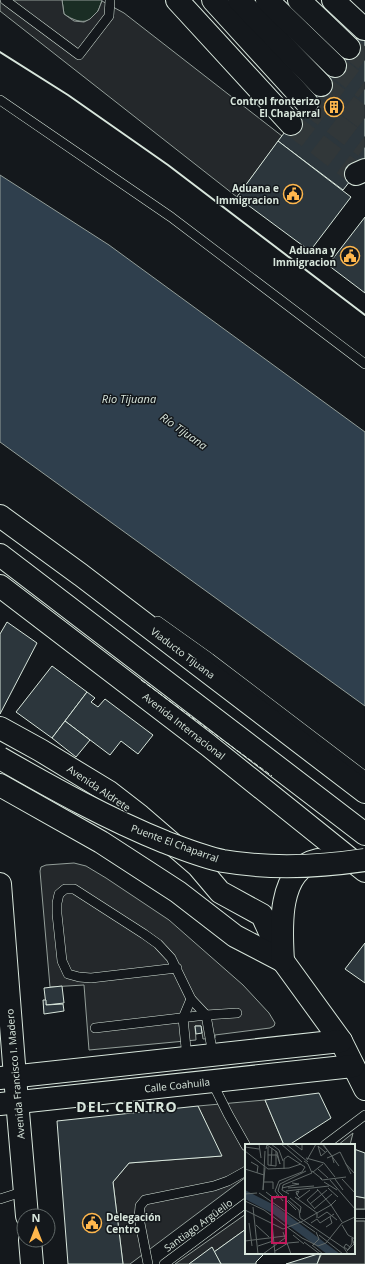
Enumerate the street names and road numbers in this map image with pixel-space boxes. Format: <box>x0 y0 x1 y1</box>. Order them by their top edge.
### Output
street label: Viaducto Tijuana <box>148 624 218 682</box>
street label: Avenida Internacional <box>140 689 228 763</box>
street label: Avenida Aldrete <box>65 762 134 815</box>
street label: Puente El Chaparral <box>129 821 221 865</box>
street label: Avenida Francisco I. Madero <box>2 1008 28 1140</box>
street label: Calle Coahuila <box>144 1075 210 1095</box>
street label: Santiago Argüello <box>161 1195 235 1255</box>

